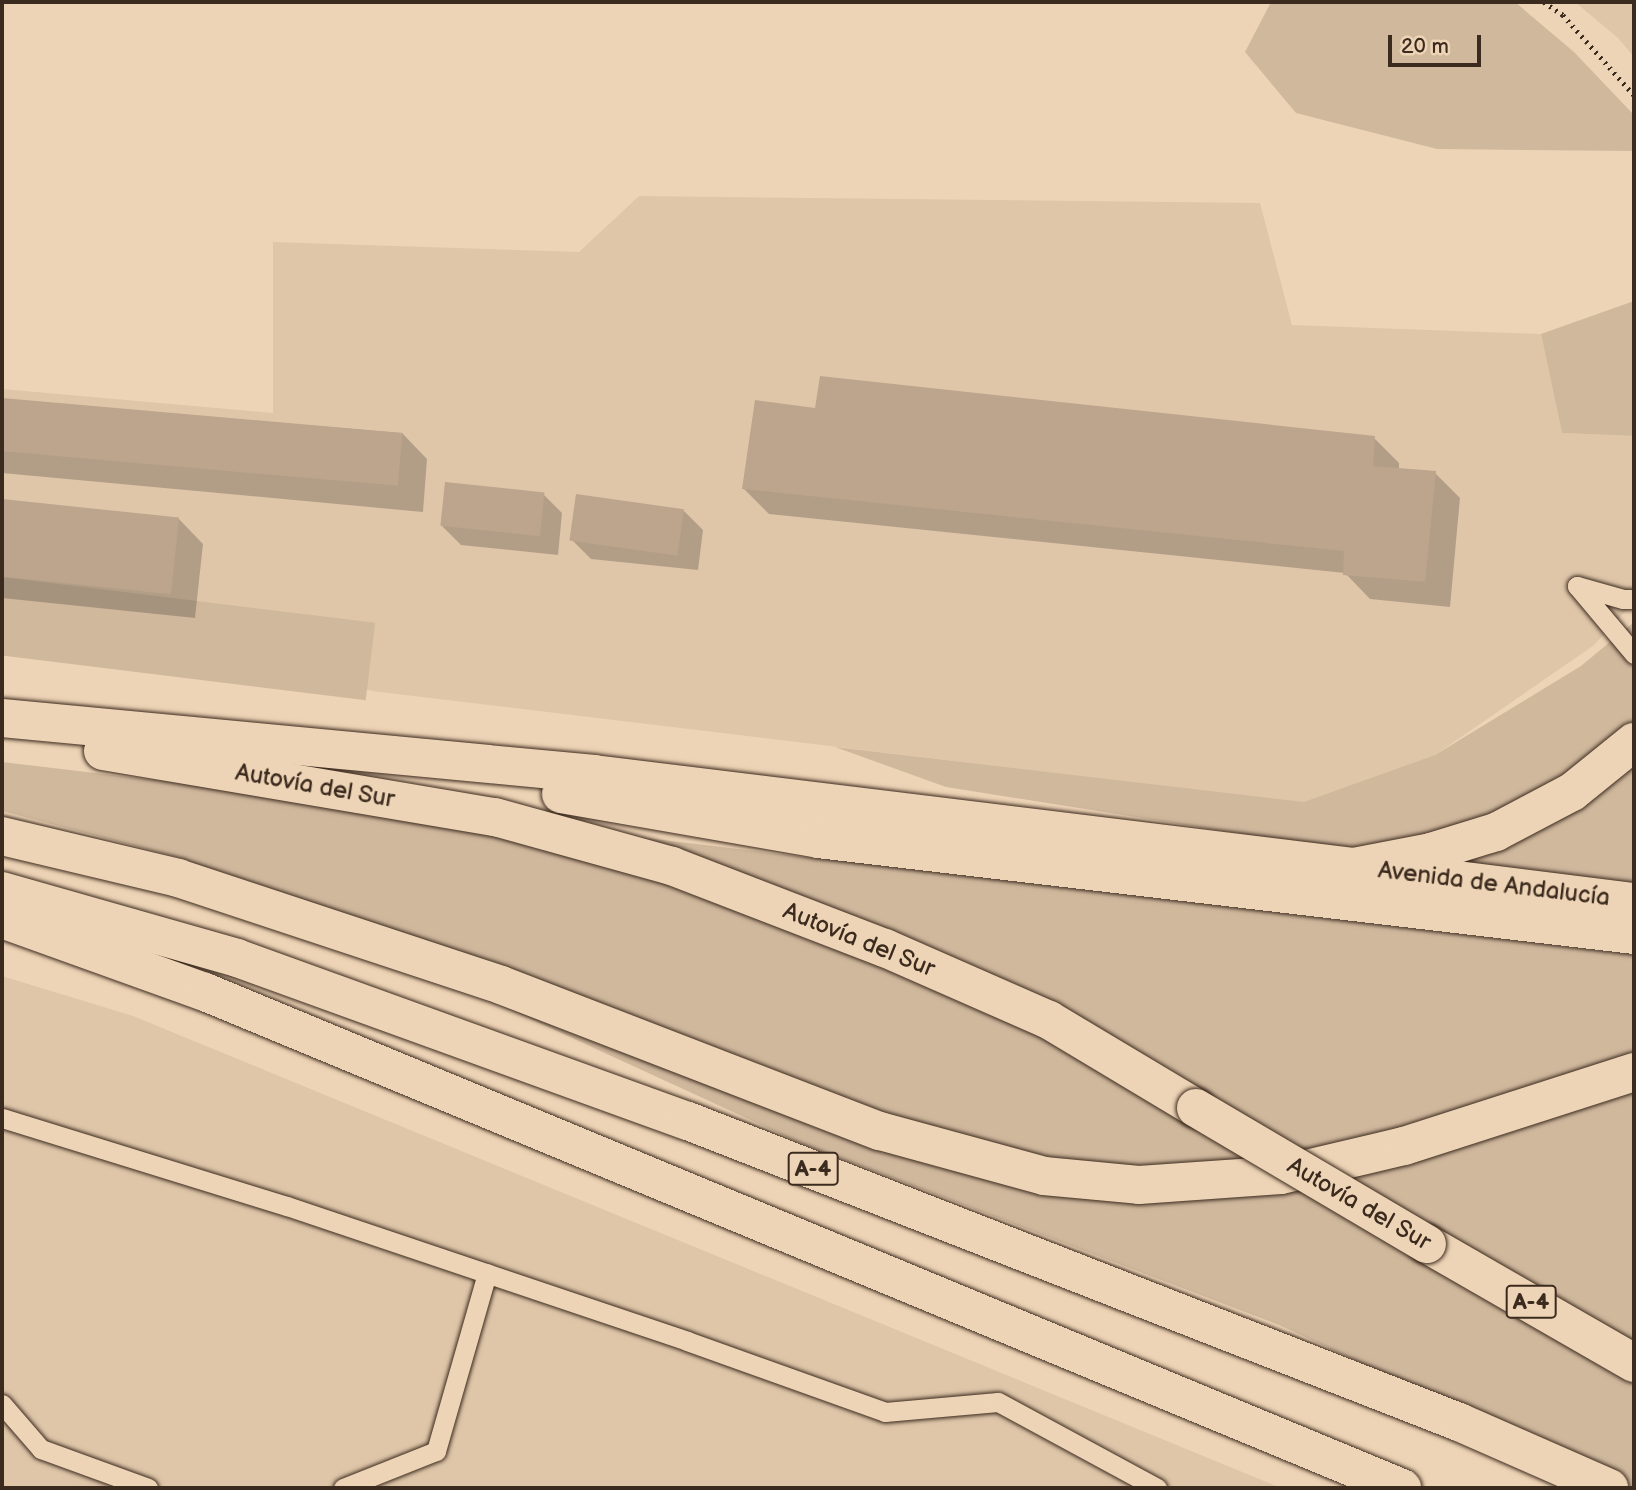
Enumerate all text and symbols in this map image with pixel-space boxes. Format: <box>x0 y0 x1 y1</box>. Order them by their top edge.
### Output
scale bar <box>1391 21 1484 65</box>
text: 20 m <box>1401 34 1449 59</box>
street label: Autovía del Sur <box>233 758 397 814</box>
street label: Avenida de Andalucía <box>1376 855 1612 913</box>
street label: Autovía del Sur <box>779 896 939 984</box>
road number: A-4 <box>787 1150 839 1188</box>
street label: Autovía del Sur <box>1282 1151 1436 1257</box>
road number: A-4 <box>1505 1282 1557 1322</box>

